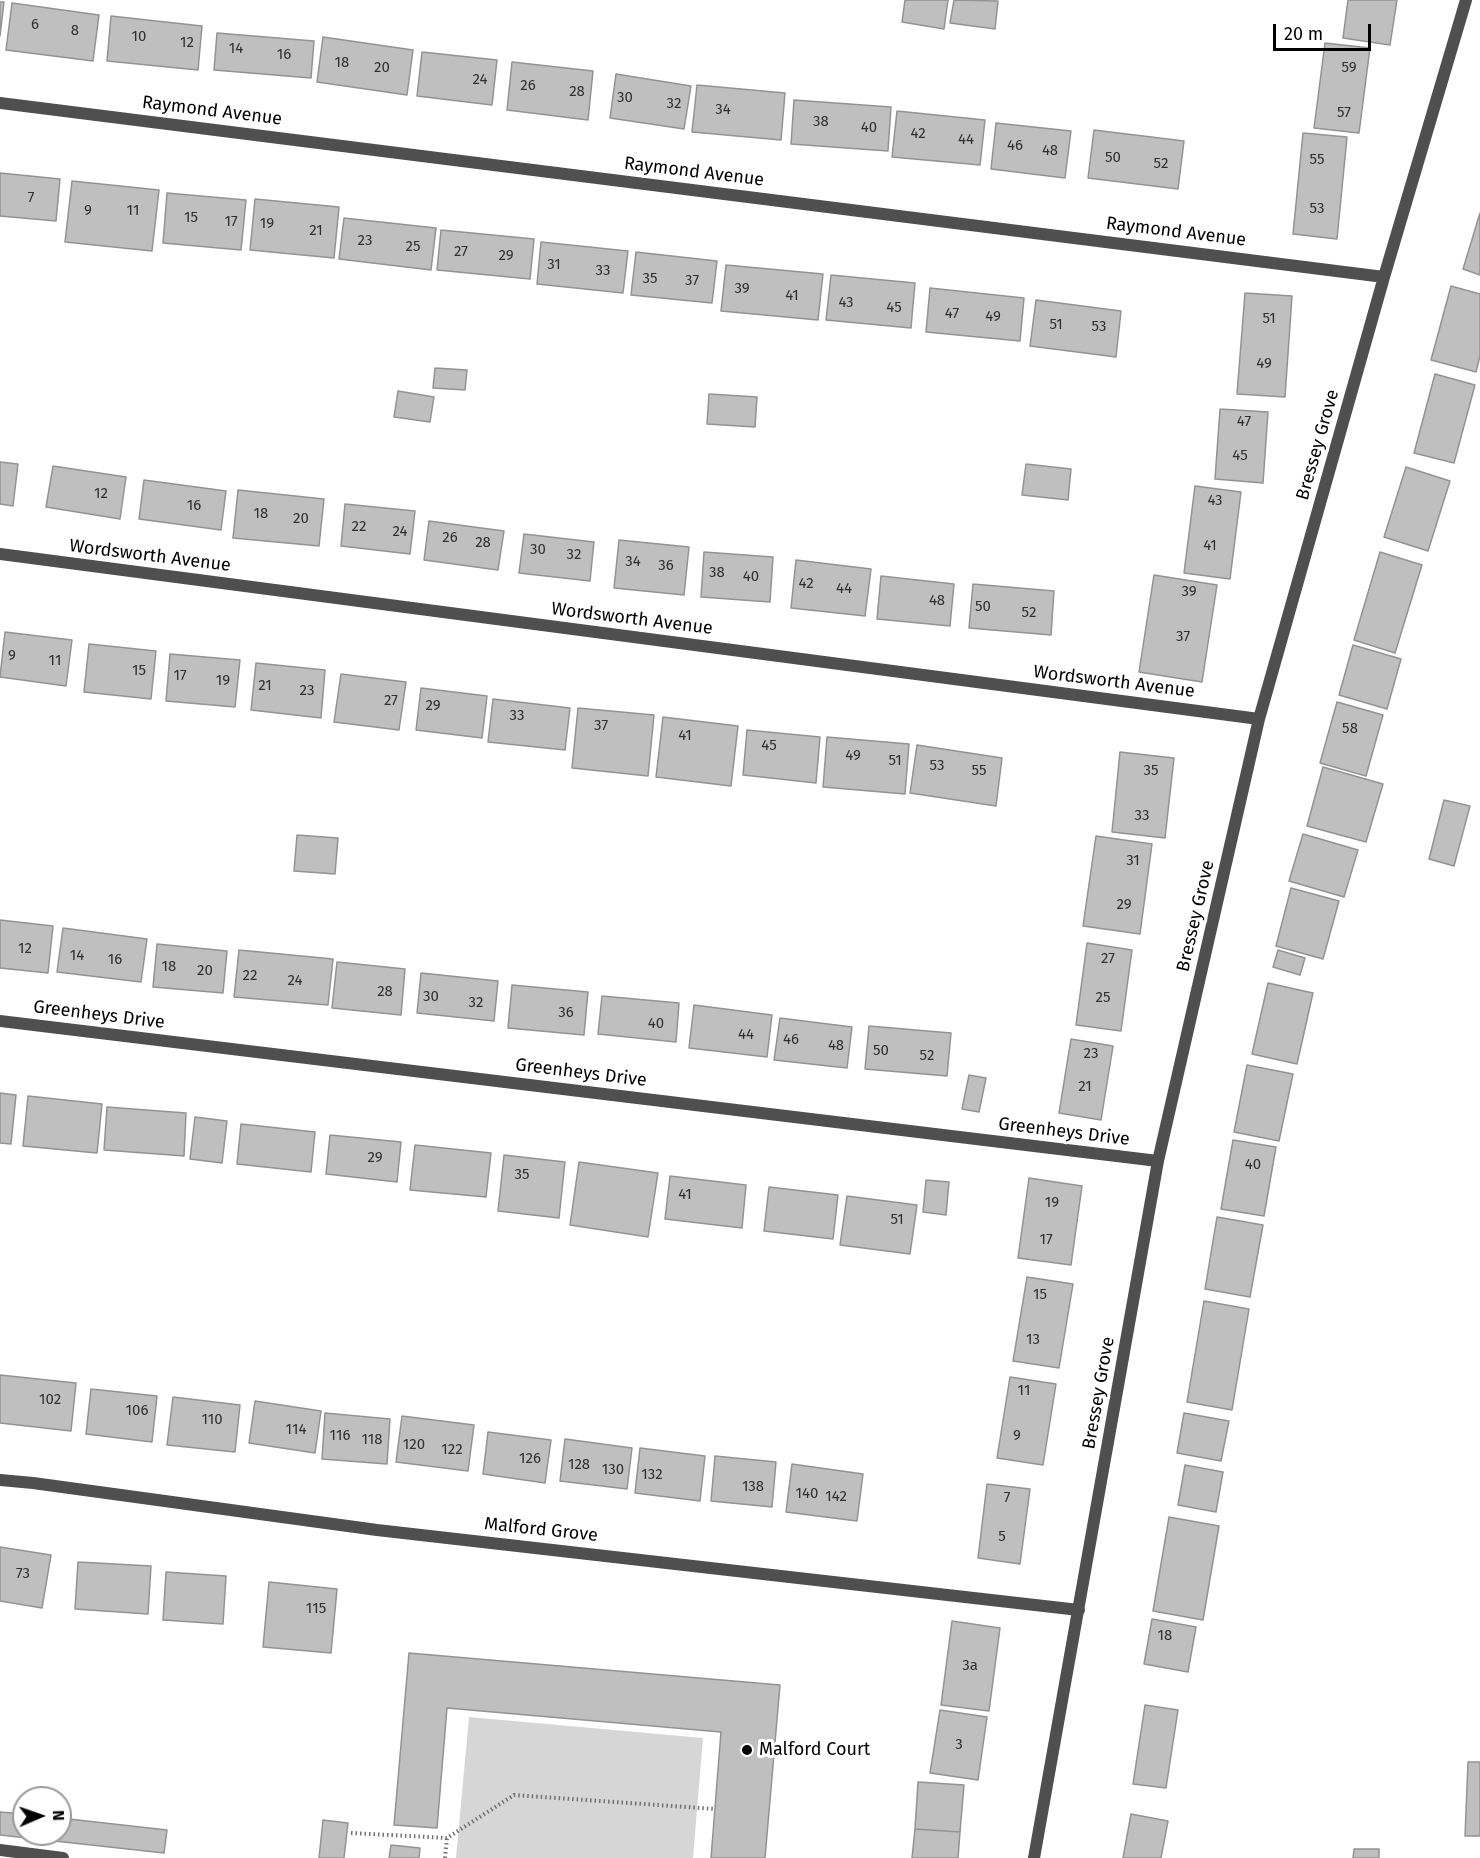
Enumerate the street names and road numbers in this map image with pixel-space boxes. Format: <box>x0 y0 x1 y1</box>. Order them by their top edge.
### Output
street label: Raymond Avenue <box>141 92 283 130</box>
street label: Raymond Avenue <box>623 153 765 191</box>
street label: Raymond Avenue <box>1105 213 1247 251</box>
street label: Bressey Grove <box>1292 387 1344 503</box>
street label: Wordsworth Avenue <box>68 535 232 577</box>
street label: Wordsworth Avenue <box>550 598 714 640</box>
street label: Wordsworth Avenue <box>1032 661 1196 703</box>
street label: Bressey Grove <box>1173 858 1219 974</box>
street label: Greenheys Drive <box>32 996 166 1034</box>
street label: Greenheys Drive <box>514 1054 648 1092</box>
street label: Greenheys Drive <box>997 1113 1131 1151</box>
street label: Bressey Grove <box>1078 1335 1120 1451</box>
street label: Malford Grove <box>483 1513 599 1547</box>

